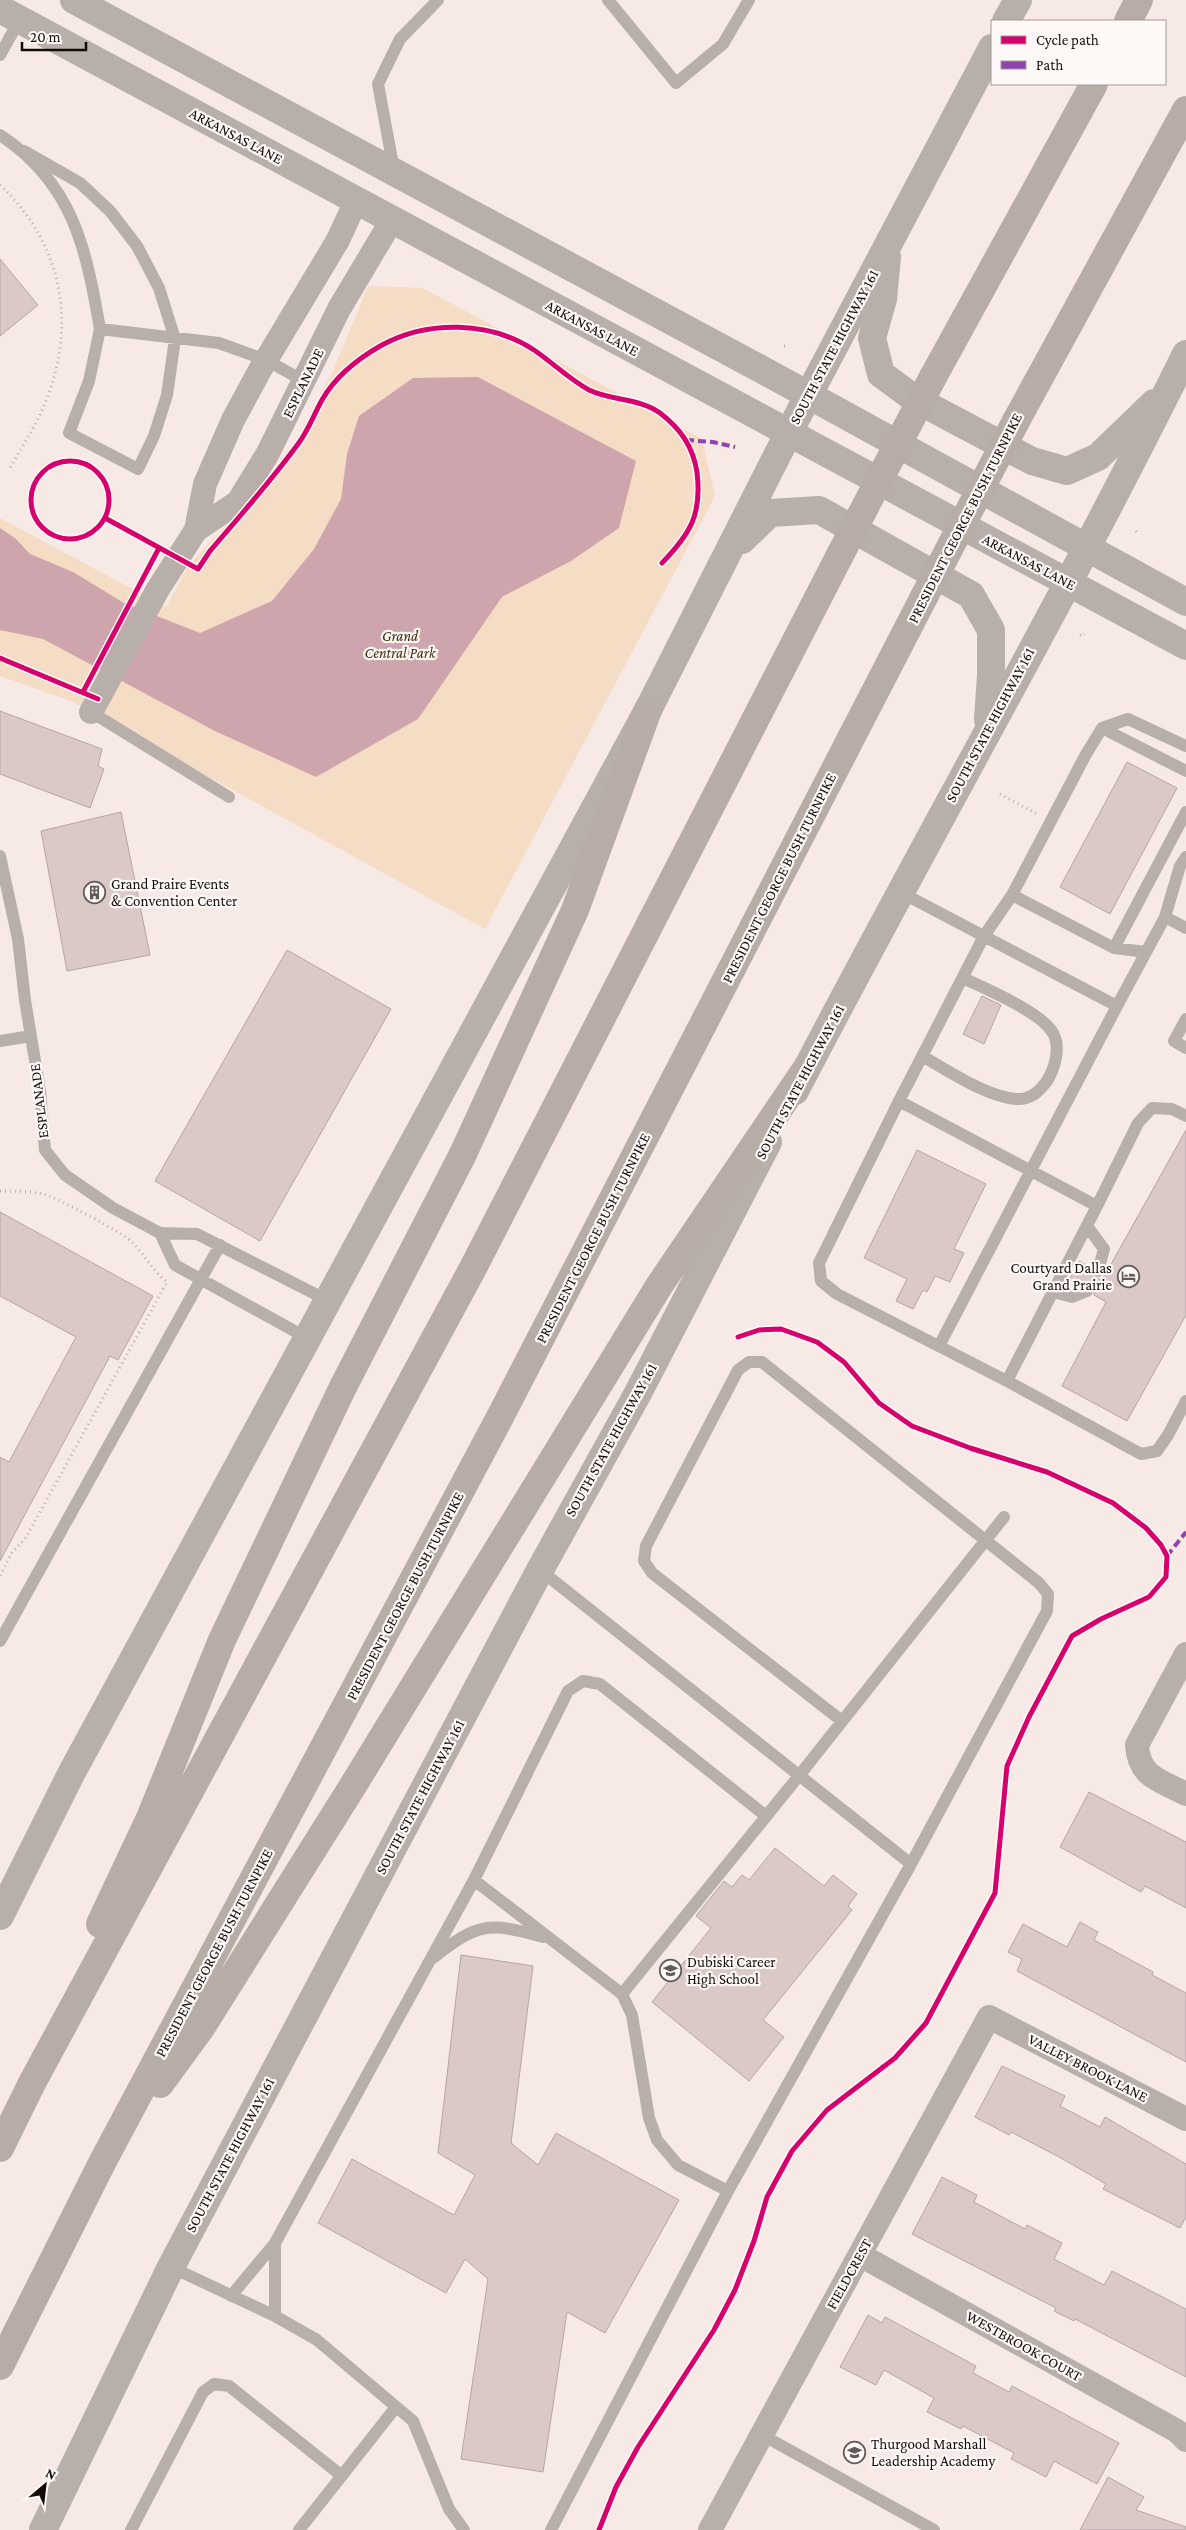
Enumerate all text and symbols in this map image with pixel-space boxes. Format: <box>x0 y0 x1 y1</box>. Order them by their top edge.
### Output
scale bar <box>22 20 86 52</box>
legend <box>991 20 1166 85</box>
text: 20 m <box>30 29 61 45</box>
text: Cycle path <box>1036 32 1099 49</box>
text: Path <box>1036 57 1063 73</box>
street label: ARKANSAS LANE <box>187 105 285 167</box>
street label: SOUTH STATE HIGHWAY 161 <box>786 267 882 427</box>
street label: ARKANSAS LANE <box>543 297 641 359</box>
street label: ESPLANADE <box>279 346 327 420</box>
street label: PRESIDENT GEORGE BUSH TURNPIKE <box>905 410 1025 626</box>
street label: ARKANSAS LANE <box>980 531 1078 593</box>
park label: Grand Central Park <box>365 628 437 661</box>
street label: SOUTH STATE HIGHWAY 161 <box>942 645 1038 805</box>
street label: PRESIDENT GEORGE BUSH TURNPIKE <box>719 770 839 986</box>
place label: Grand Praire Events & Convention Center <box>111 876 238 909</box>
building icon: Grand Praire Events & Convention Center <box>83 881 107 905</box>
street label: SOUTH STATE HIGHWAY 161 <box>752 1002 848 1162</box>
street label: ESPLANADE <box>26 1063 52 1139</box>
street label: PRESIDENT GEORGE BUSH TURNPIKE <box>533 1130 653 1346</box>
place label: Courtyard Dallas Grand Prairie <box>1011 1260 1112 1293</box>
hotel icon: Courtyard Dallas Grand Prairie <box>1116 1265 1140 1289</box>
street label: SOUTH STATE HIGHWAY 161 <box>562 1361 660 1519</box>
street label: PRESIDENT GEORGE BUSH TURNPIKE <box>343 1489 467 1703</box>
street label: SOUTH STATE HIGHWAY 161 <box>372 1717 468 1877</box>
street label: PRESIDENT GEORGE BUSH TURNPIKE <box>152 1846 276 2060</box>
place label: Dubiski Career High School <box>687 1954 776 1988</box>
school or university icon: Dubiski Career High School <box>659 1959 683 1983</box>
street label: VALLEY BROOK LANE <box>1026 2031 1150 2105</box>
street label: SOUTH STATE HIGHWAY 161 <box>182 2075 278 2235</box>
street label: FIELDCREST <box>823 2236 875 2312</box>
street label: WESTBROOK COURT <box>963 2308 1085 2384</box>
place label: Thurgood Marshall Leadership Academy <box>871 2436 995 2470</box>
school or university icon: Thurgood Marshall Leadership Academy <box>843 2441 867 2465</box>
north arrow <box>20 2460 70 2510</box>
text: N <box>43 2464 59 2483</box>

